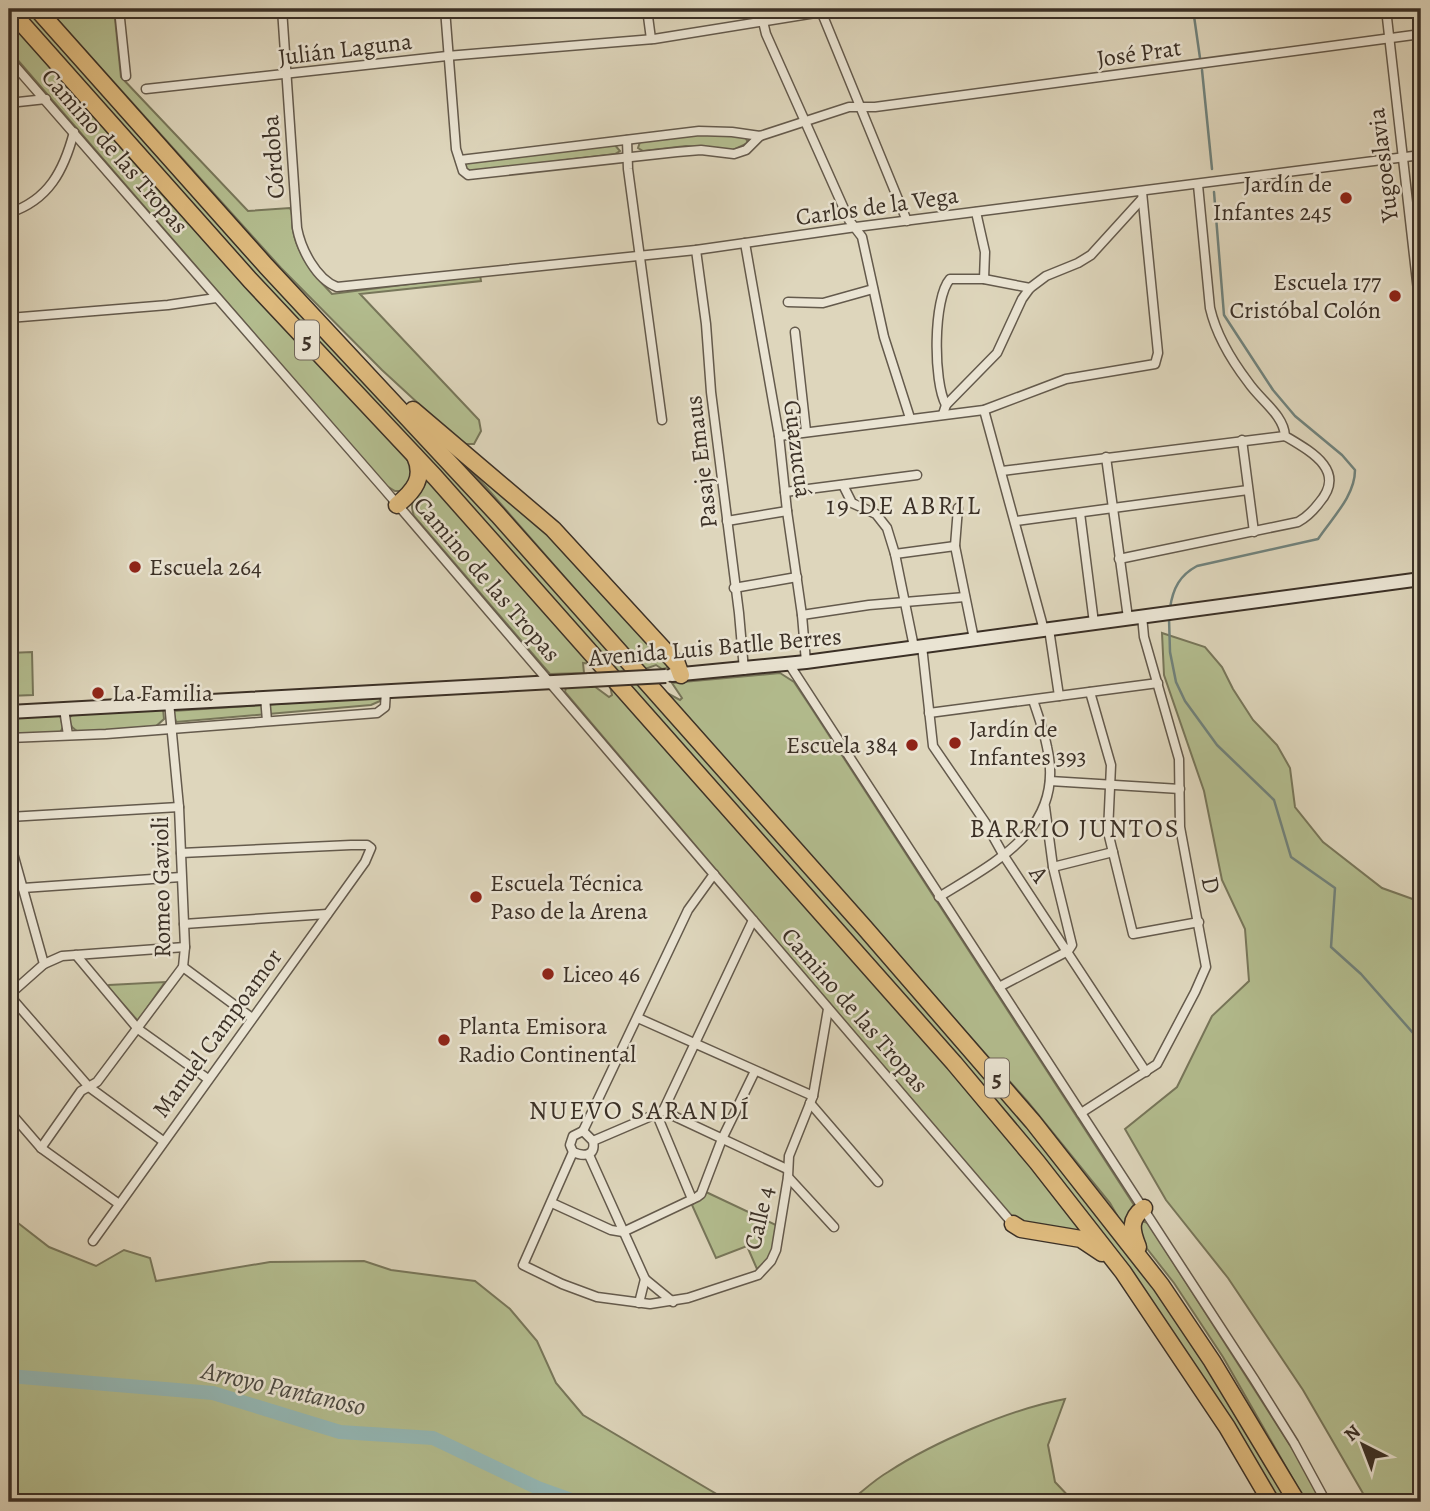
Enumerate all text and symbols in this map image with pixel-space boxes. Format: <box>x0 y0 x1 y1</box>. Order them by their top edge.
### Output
street label: Julián Laguna <box>276 25 415 73</box>
street label: José Prat <box>1095 31 1183 75</box>
street label: Camino de las Tropas <box>34 61 196 241</box>
street label: Yugoeslavia <box>1360 105 1406 225</box>
street label: Córdoba <box>254 113 292 200</box>
place label: Jardín de Infantes 245 <box>1213 168 1332 228</box>
street label: Carlos de la Vega <box>794 179 961 233</box>
marker: Jardín de Infantes 245 <box>1338 190 1354 206</box>
place label: Escuela 177 Cristóbal Colón <box>1230 266 1382 326</box>
marker: Escuela 177 Cristóbal Colón <box>1387 288 1403 304</box>
road number: 5 <box>295 320 319 360</box>
street label: Pasaje Emaus <box>677 394 725 530</box>
street label: Guazucuá <box>776 398 820 500</box>
district label: 19 DE ABRIL <box>826 488 982 523</box>
street label: Camino de las Tropas <box>406 489 568 669</box>
place label: Escuela 264 <box>149 551 262 583</box>
marker: Escuela 264 <box>127 559 143 575</box>
street label: Avenida Luis Batlle Berres <box>586 620 843 674</box>
place label: La Familia <box>112 677 214 709</box>
marker: La Familia <box>90 685 106 701</box>
place label: Jardín de Infantes 393 <box>969 713 1087 773</box>
place label: Escuela 384 <box>786 729 898 761</box>
marker: Jardín de Infantes 393 <box>947 735 963 751</box>
marker: Escuela 384 <box>904 737 920 753</box>
district label: BARRIO JUNTOS <box>969 811 1181 846</box>
street label: Romeo Gavioli <box>144 816 178 958</box>
street label: A <box>1021 858 1057 890</box>
place label: Escuela Técnica Paso de la Arena <box>490 867 649 927</box>
street label: D <box>1194 873 1228 897</box>
marker: Escuela Técnica Paso de la Arena <box>468 889 484 905</box>
street label: Camino de las Tropas <box>774 920 936 1100</box>
street label: Manuel Campoamor <box>145 942 289 1124</box>
place label: Liceo 46 <box>562 958 640 990</box>
marker: Liceo 46 <box>540 966 556 982</box>
place label: Planta Emisora Radio Continental <box>458 1010 636 1070</box>
marker: Planta Emisora Radio Continental <box>436 1032 452 1048</box>
road number: 5 <box>985 1058 1009 1098</box>
district label: NUEVO SARANDÍ <box>529 1093 751 1128</box>
street label: Calle 4 <box>736 1183 782 1253</box>
water label: Arroyo Pantanoso <box>197 1352 369 1424</box>
north arrow <box>1328 1410 1398 1480</box>
text: N <box>1338 1419 1366 1447</box>

